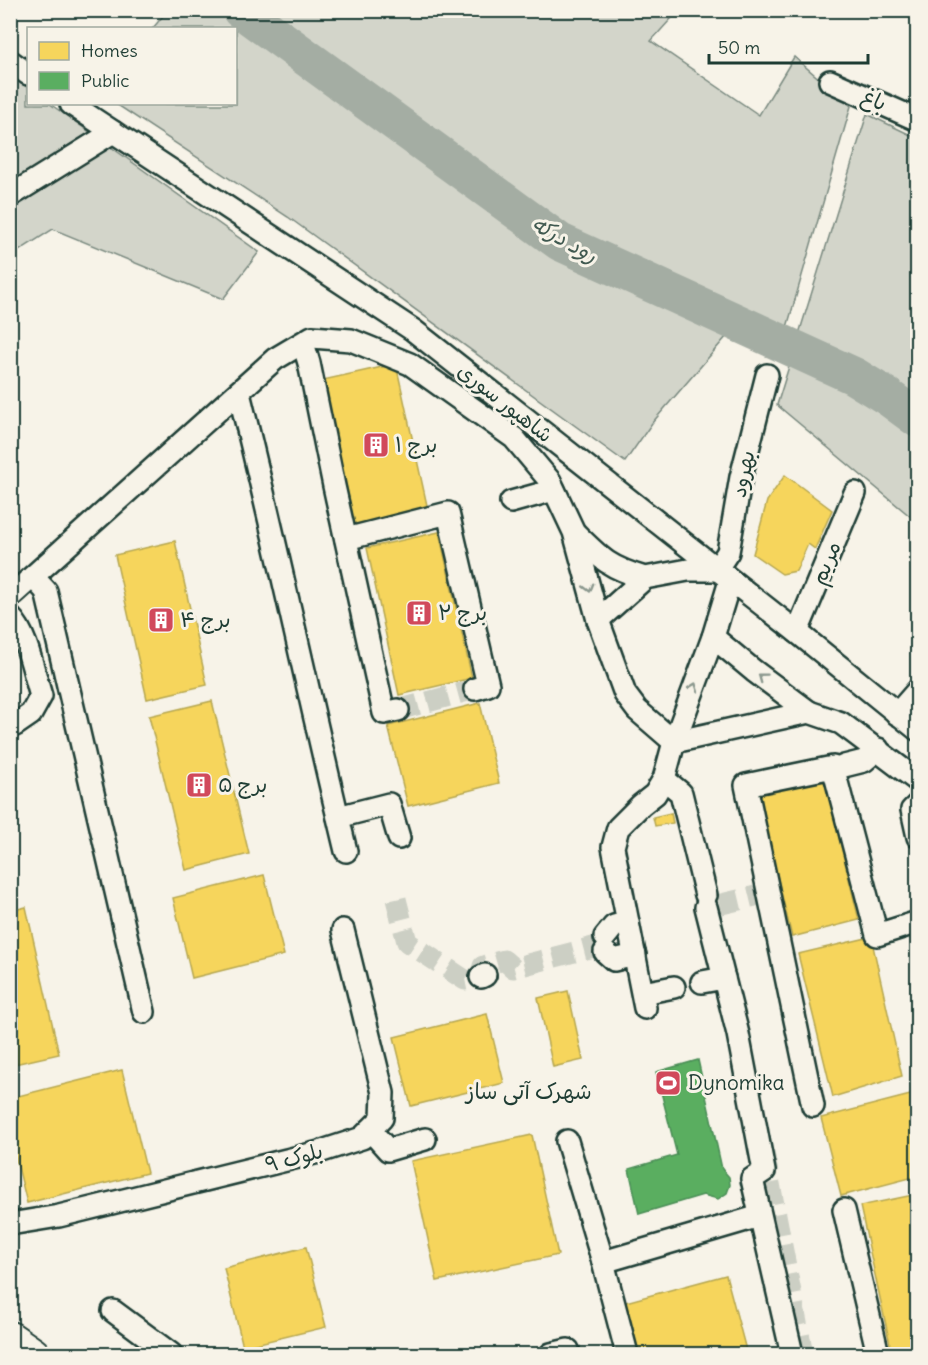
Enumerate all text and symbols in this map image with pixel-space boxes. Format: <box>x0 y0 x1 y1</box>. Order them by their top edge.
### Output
legend <box>27 27 237 105</box>
scale bar <box>709 27 868 65</box>
text: 50 m <box>718 36 760 59</box>
text: Homes <box>81 39 138 62</box>
text: Public <box>81 69 130 92</box>
street label: باغ <box>857 82 891 119</box>
water label: رود درکه <box>527 209 603 269</box>
street label: شاهپور سوری <box>452 357 558 448</box>
building icon: برج ۱ <box>361 430 391 460</box>
place label: برج ۱ <box>395 431 437 459</box>
street label: بهرود <box>724 448 761 500</box>
street label: مریم <box>804 537 849 590</box>
one-way arrow <box>582 583 595 593</box>
building icon: برج ۲ <box>404 598 434 628</box>
place label: برج ۲ <box>438 599 487 627</box>
building icon: برج ۴ <box>146 605 176 635</box>
place label: برج ۴ <box>180 606 231 634</box>
one-way arrow <box>757 673 768 684</box>
one-way arrow <box>687 682 700 693</box>
building icon: برج ۵ <box>184 770 214 800</box>
place label: برج ۵ <box>218 771 267 799</box>
sports icon: Dynomika <box>653 1068 683 1098</box>
place label: Dynomika <box>688 1069 784 1096</box>
district label: شهرک آتی ساز <box>464 1077 592 1106</box>
street label: بلوک ۹ <box>262 1137 326 1179</box>

